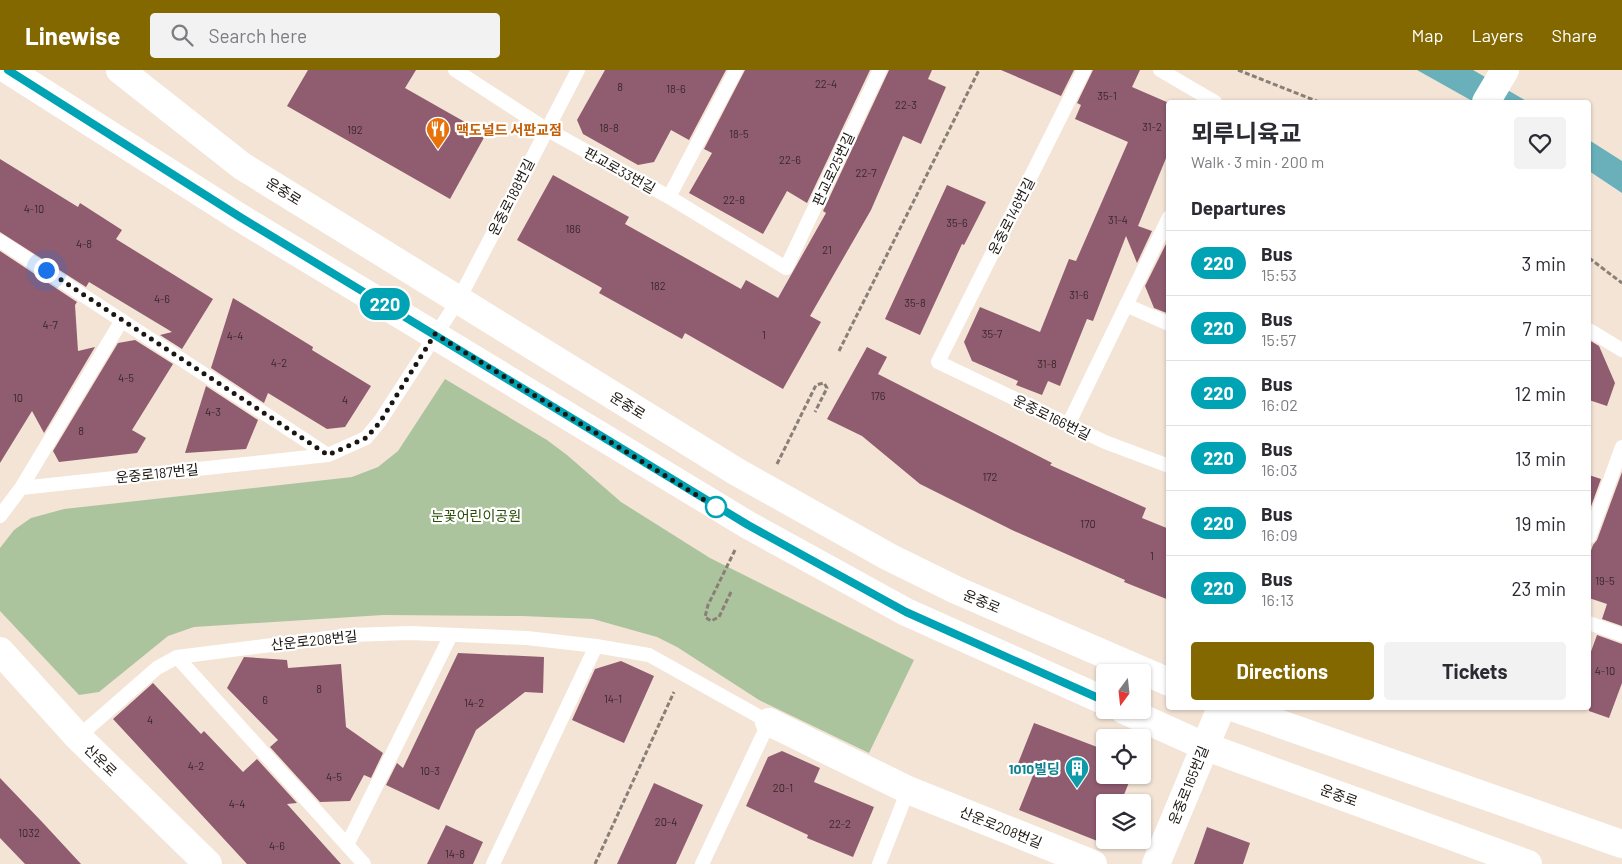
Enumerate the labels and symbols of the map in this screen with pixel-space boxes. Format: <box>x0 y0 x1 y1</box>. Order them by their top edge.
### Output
house number: 22-4 <box>815 77 837 90</box>
house number: 8 <box>617 80 623 93</box>
house number: 18-6 <box>666 82 686 95</box>
house number: 35-1 <box>1097 89 1117 102</box>
house number: 22-3 <box>895 98 917 111</box>
restaurant icon: 맥도널드 서판교점 <box>425 116 451 150</box>
house number: 31-2 <box>1142 120 1162 133</box>
place label: 맥도널드 서판교점 <box>456 121 562 138</box>
house number: 18-8 <box>599 121 619 134</box>
house number: 192 <box>347 123 363 136</box>
house number: 18-5 <box>729 127 749 140</box>
street label: 판교로25번길 <box>809 130 857 208</box>
street label: 판교로33번길 <box>581 143 659 197</box>
house number: 22-6 <box>779 153 801 166</box>
street label: 운중로188번길 <box>484 156 538 238</box>
house number: 22-7 <box>856 166 876 179</box>
street label: 운중로 <box>263 174 305 209</box>
street label: 운중로146번길 <box>984 175 1038 257</box>
house number: 22-8 <box>723 193 745 206</box>
house number: 4-10 <box>24 202 44 215</box>
house number: 31-4 <box>1108 213 1128 226</box>
house number: 35-6 <box>946 216 968 229</box>
house number: 186 <box>565 222 581 235</box>
house number: 4-8 <box>76 237 92 250</box>
house number: 21 <box>822 243 832 256</box>
your location <box>34 258 59 283</box>
house number: 182 <box>650 279 666 292</box>
line badge: 220 <box>356 288 414 320</box>
house number: 31-6 <box>1069 288 1089 301</box>
house number: 4-6 <box>154 292 170 305</box>
house number: 35-8 <box>904 296 926 309</box>
house number: 4-7 <box>42 318 58 331</box>
house number: 35-7 <box>982 327 1002 340</box>
house number: 1 <box>762 328 766 341</box>
house number: 4-4 <box>227 329 243 342</box>
house number: 4-2 <box>271 356 287 369</box>
house number: 31-8 <box>1037 357 1057 370</box>
house number: 4-5 <box>118 371 134 384</box>
street label: 운중로 <box>607 388 649 423</box>
house number: 176 <box>871 389 886 402</box>
house number: 10 <box>13 391 23 404</box>
street label: 운중로166번길 <box>1011 391 1093 443</box>
house number: 4 <box>342 393 348 406</box>
house number: 4-3 <box>205 405 221 418</box>
house number: 8 <box>78 424 84 437</box>
street label: 운중로187번길 <box>115 460 199 486</box>
house number: 172 <box>983 470 998 483</box>
unlabelled marker <box>705 496 727 518</box>
park label: 눈꽃어린이공원 <box>431 507 521 524</box>
house number: 170 <box>1080 517 1096 530</box>
house number: 1 <box>1150 549 1154 562</box>
house number: 19-5 <box>1595 574 1615 587</box>
street label: 운중로 <box>961 586 1003 616</box>
street label: 산운로208번길 <box>270 627 358 653</box>
north arrow <box>1096 664 1151 719</box>
house number: 4-10 <box>1595 664 1615 677</box>
house number: 8 <box>316 682 322 695</box>
house number: 14-1 <box>604 692 622 705</box>
house number: 6 <box>262 693 268 706</box>
house number: 14-2 <box>464 696 484 709</box>
house number: 4 <box>147 713 153 726</box>
street label: 산운로 <box>81 740 121 780</box>
street label: 운중로165번길 <box>1164 743 1212 827</box>
building icon: 1010빌딩 <box>1064 755 1090 789</box>
house number: 4-2 <box>188 759 204 772</box>
place label: 1010빌딩 <box>1009 760 1060 777</box>
house number: 10-3 <box>420 764 440 777</box>
house number: 4-5 <box>326 770 342 783</box>
street label: 운중로 <box>1318 780 1360 810</box>
house number: 20-1 <box>773 781 793 794</box>
house number: 4-4 <box>229 797 245 810</box>
street label: 산운로208번길 <box>957 803 1045 851</box>
house number: 20-4 <box>655 815 677 828</box>
house number: 22-2 <box>829 817 851 830</box>
house number: 1032 <box>18 826 40 839</box>
house number: 4-6 <box>269 839 285 852</box>
house number: 14-8 <box>445 847 465 860</box>

